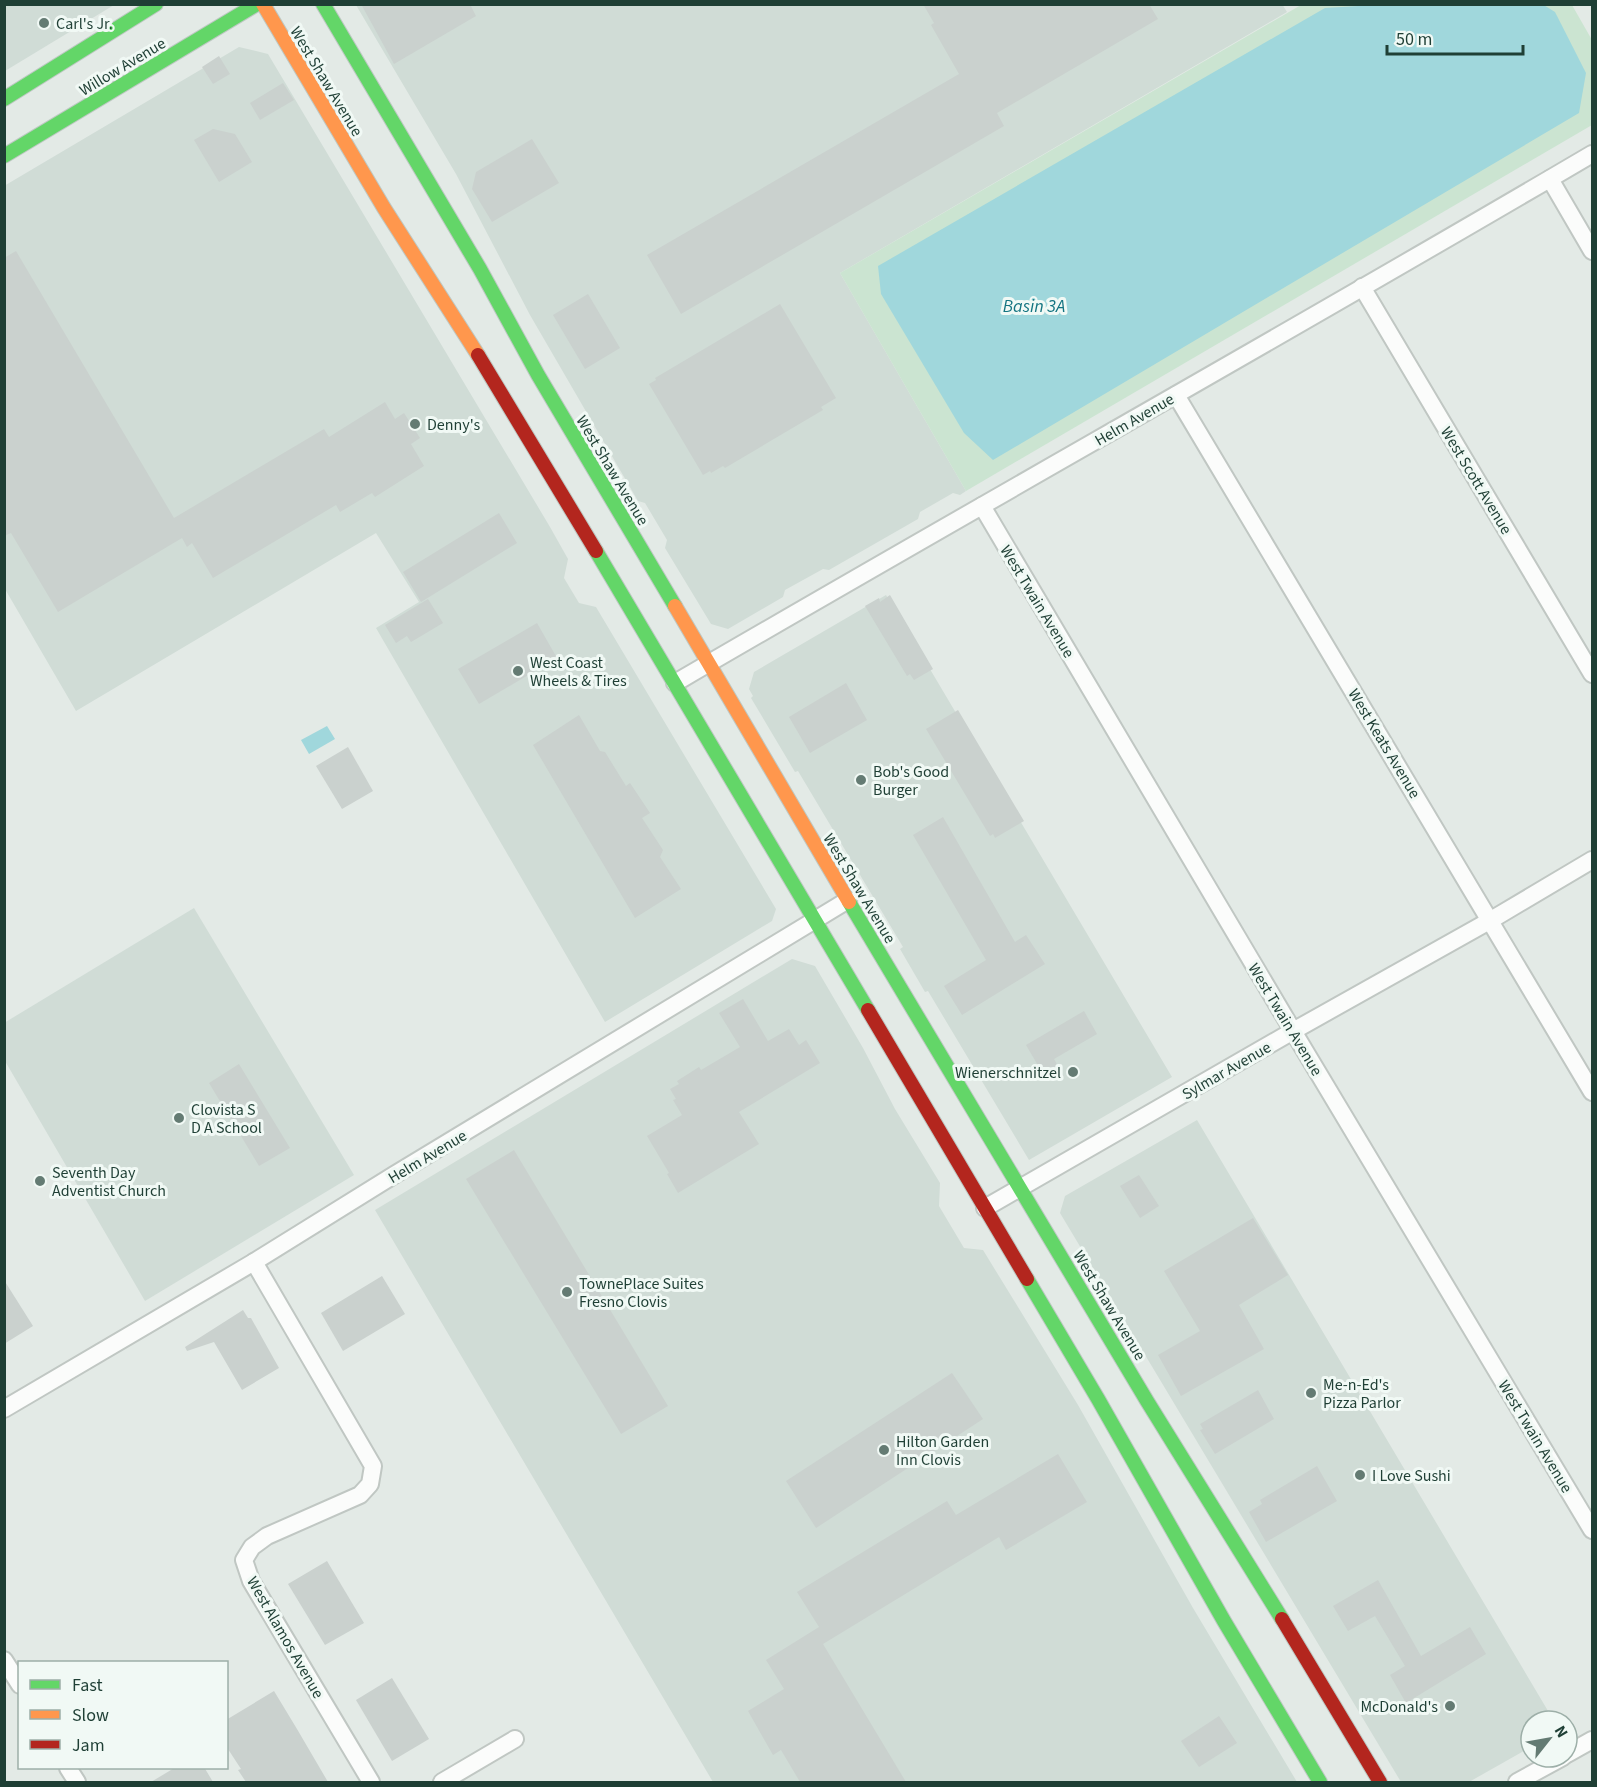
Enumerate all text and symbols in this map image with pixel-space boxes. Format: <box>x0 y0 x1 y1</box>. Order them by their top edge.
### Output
place label: Carl's Jr. <box>56 13 113 35</box>
marker: Carl's Jr. <box>37 16 51 30</box>
scale bar <box>1387 18 1524 56</box>
street label: West Shaw Avenue <box>285 22 368 141</box>
text: 50 m <box>1396 27 1432 52</box>
street label: Willow Avenue <box>75 32 170 101</box>
water label: Basin 3A <box>1003 294 1065 319</box>
street label: Helm Avenue <box>1091 388 1178 451</box>
street label: West Shaw Avenue <box>571 411 654 530</box>
place label: Denny's <box>427 414 480 436</box>
marker: Denny's <box>408 417 422 431</box>
street label: West Scott Avenue <box>1435 422 1517 539</box>
street label: West Twain Avenue <box>995 541 1080 662</box>
place label: West Coast Wheels & Tires <box>530 652 627 692</box>
marker: West Coast Wheels & Tires <box>511 664 525 678</box>
street label: West Keats Avenue <box>1343 684 1426 803</box>
place label: Bob's Good Burger <box>873 761 949 801</box>
marker: Bob's Good Burger <box>854 773 868 787</box>
street label: West Shaw Avenue <box>818 829 901 948</box>
street label: West Twain Avenue <box>1243 959 1328 1080</box>
street label: Sylmar Avenue <box>1178 1036 1275 1105</box>
place label: Wienerschnitzel <box>955 1062 1061 1084</box>
marker: Wienerschnitzel <box>1066 1065 1080 1079</box>
place label: Clovista S D A School <box>191 1099 262 1139</box>
marker: Clovista S D A School <box>172 1111 186 1125</box>
street label: Helm Avenue <box>384 1125 471 1189</box>
place label: Seventh Day Adventist Church <box>52 1162 166 1202</box>
marker: Seventh Day Adventist Church <box>33 1174 47 1188</box>
street label: West Shaw Avenue <box>1068 1246 1151 1365</box>
place label: TownePlace Suites Fresno Clovis <box>579 1273 704 1313</box>
marker: TownePlace Suites Fresno Clovis <box>560 1285 574 1299</box>
place label: Me-n-Ed's Pizza Parlor <box>1323 1374 1401 1414</box>
street label: West Twain Avenue <box>1493 1376 1578 1497</box>
marker: Me-n-Ed's Pizza Parlor <box>1304 1386 1318 1400</box>
place label: Hilton Garden Inn Clovis <box>896 1431 989 1471</box>
marker: Hilton Garden Inn Clovis <box>877 1443 891 1457</box>
place label: I Love Sushi <box>1372 1465 1451 1487</box>
marker: I Love Sushi <box>1353 1468 1367 1482</box>
street label: West Alamos Avenue <box>241 1572 329 1703</box>
legend <box>18 1661 228 1769</box>
text: Fast <box>72 1673 103 1698</box>
place label: McDonald's <box>1360 1696 1438 1718</box>
marker: McDonald's <box>1443 1699 1457 1713</box>
text: Slow <box>72 1703 109 1728</box>
north arrow <box>1519 1709 1579 1769</box>
text: N <box>1549 1722 1573 1742</box>
text: Jam <box>72 1733 105 1758</box>

